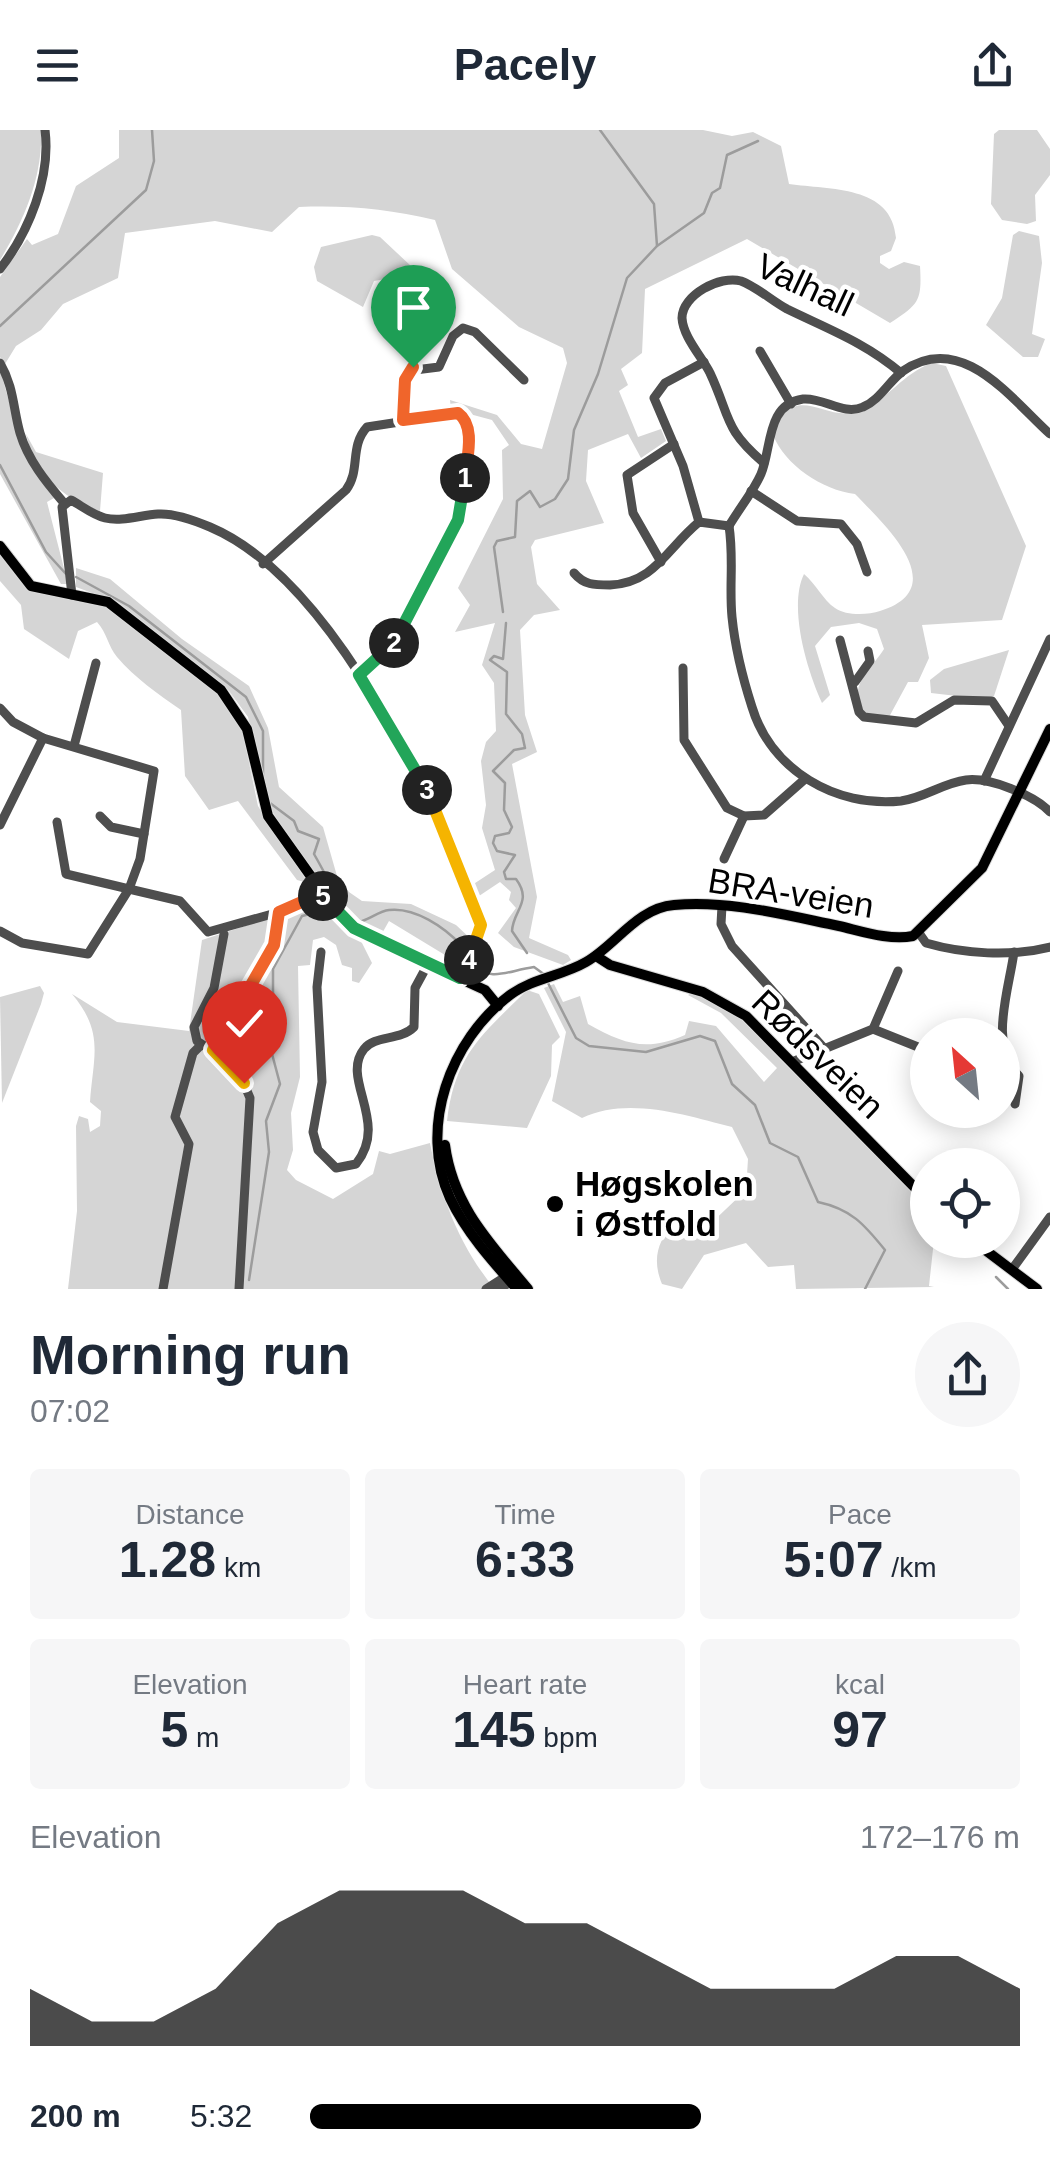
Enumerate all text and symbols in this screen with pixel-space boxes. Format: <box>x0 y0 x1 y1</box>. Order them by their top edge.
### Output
icon: menu <box>30 38 85 93</box>
icon: share <box>965 38 1020 93</box>
text: Pacely <box>454 39 596 90</box>
street label: Valhall <box>751 245 860 324</box>
pin <box>371 265 456 368</box>
icon: arrive <box>386 280 441 335</box>
pin: 1 <box>440 453 490 503</box>
text: 1 <box>457 462 473 493</box>
pin: 2 <box>369 618 419 668</box>
text: 2 <box>386 627 402 658</box>
pin: 3 <box>402 765 452 815</box>
text: 3 <box>419 774 435 805</box>
street label: BRA-veien <box>705 860 877 925</box>
pin: 5 <box>298 871 348 921</box>
text: 5 <box>315 880 331 911</box>
pin: 4 <box>444 935 494 985</box>
text: 4 <box>461 944 477 975</box>
pin <box>202 981 287 1084</box>
street label: Rødsveien <box>745 982 892 1126</box>
icon: check <box>217 996 272 1051</box>
north arrow <box>910 1018 1020 1128</box>
map controls <box>910 1018 1020 1258</box>
button: locate <box>910 1148 1020 1258</box>
place label: Høgskolen i Østfold <box>575 1164 754 1243</box>
marker: Høgskolen i Østfold <box>544 1193 566 1215</box>
button: share <box>915 1322 1020 1427</box>
text: Morning run <box>30 1324 351 1386</box>
text: 07:02 <box>30 1393 110 1429</box>
text: Distance <box>136 1499 244 1530</box>
text: Time <box>494 1499 556 1530</box>
text: Pace <box>828 1499 892 1530</box>
text: 1.28 <box>119 1532 216 1588</box>
text: 6:33 <box>475 1532 575 1588</box>
text: 5:07 <box>784 1532 884 1588</box>
text: km <box>216 1552 261 1583</box>
text: /km <box>884 1552 936 1583</box>
text: Elevation <box>132 1669 248 1700</box>
text: Heart rate <box>463 1669 587 1700</box>
text: kcal <box>835 1669 885 1700</box>
text: 5 <box>161 1702 188 1758</box>
text: 145 <box>452 1702 536 1758</box>
text: 97 <box>832 1702 888 1758</box>
text: m <box>188 1722 219 1753</box>
text: bpm <box>536 1722 598 1753</box>
text: Elevation <box>30 1819 162 1855</box>
text: 172–176 m <box>860 1819 1020 1855</box>
text: 200 m <box>30 2098 121 2134</box>
text: 5:32 <box>190 2098 252 2134</box>

